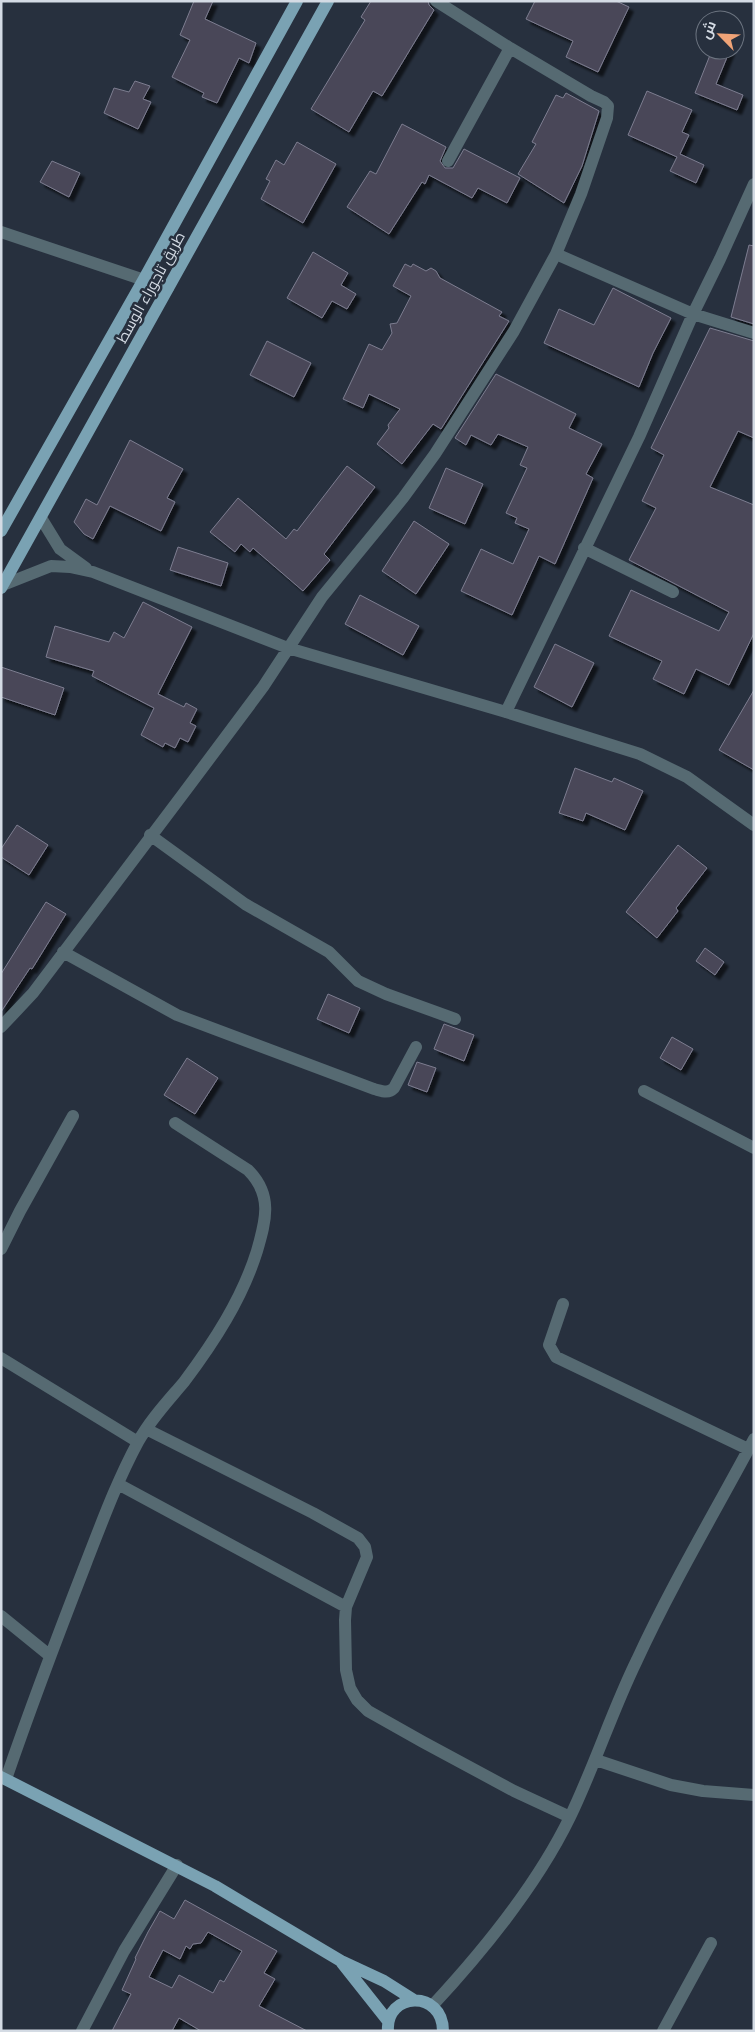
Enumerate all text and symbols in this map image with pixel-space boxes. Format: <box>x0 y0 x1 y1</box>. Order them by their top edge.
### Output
north arrow <box>695 10 745 60</box>
text: ش <box>696 18 720 42</box>
street label: طريق تاجوراء الوسط <box>112 228 190 347</box>

